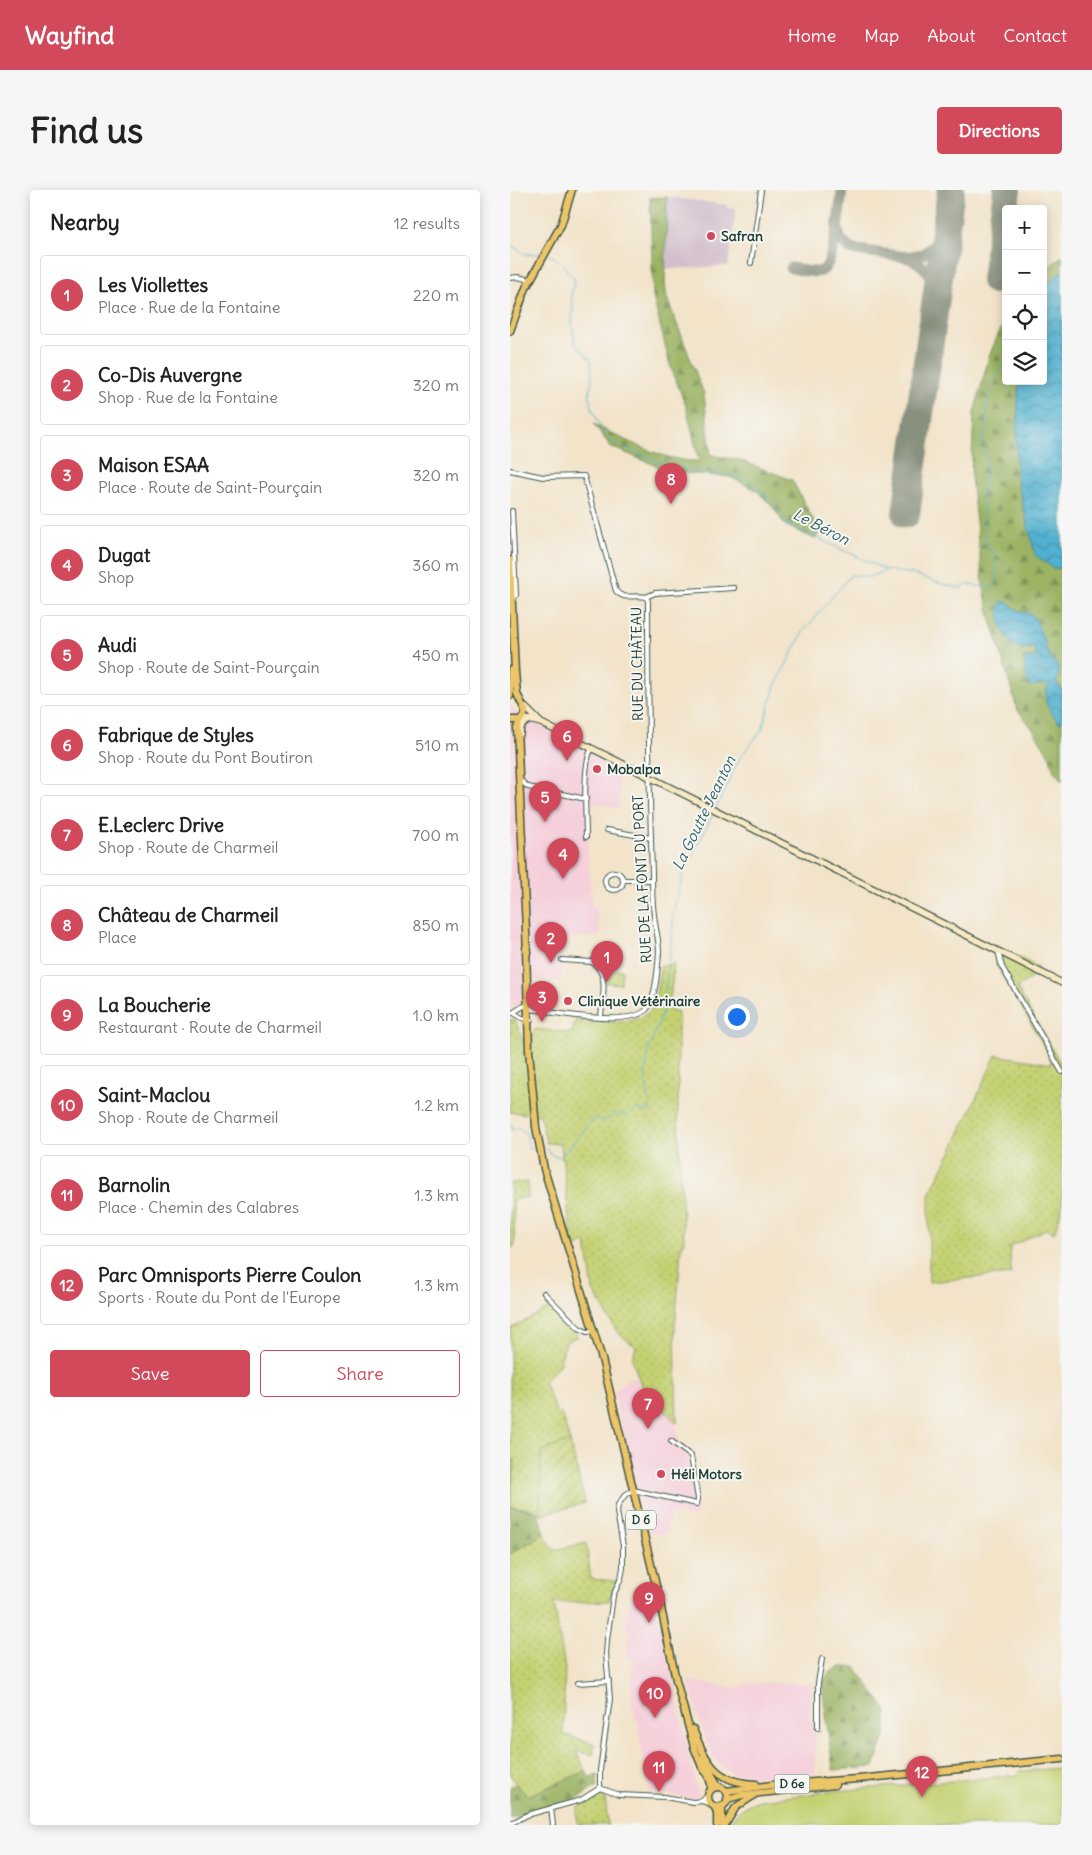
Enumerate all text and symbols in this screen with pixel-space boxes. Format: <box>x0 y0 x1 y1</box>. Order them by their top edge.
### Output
text: Wayfind <box>25 20 114 50</box>
text: Home <box>788 24 836 47</box>
text: Map <box>864 24 899 47</box>
text: About <box>927 24 975 47</box>
text: Contact <box>1003 24 1067 47</box>
button: Directions <box>937 107 1062 154</box>
text: Find us <box>30 108 143 152</box>
map controls <box>1002 205 1047 385</box>
button: + <box>1002 205 1047 250</box>
text: Nearby <box>50 209 120 236</box>
text: 12 results <box>394 213 460 233</box>
place label: Safran <box>721 227 763 245</box>
marker: Safran <box>705 230 717 242</box>
button: − <box>1002 250 1047 295</box>
text: Les Viollettes <box>98 273 208 297</box>
text: 1 <box>64 285 70 305</box>
text: 220 m <box>413 285 459 305</box>
button: locate <box>1002 295 1047 340</box>
text: Place · Rue de la Fontaine <box>98 297 280 317</box>
button: layers <box>1002 340 1047 385</box>
text: Co-Dis Auvergne <box>98 363 242 387</box>
text: 2 <box>63 375 71 395</box>
text: 320 m <box>413 375 459 395</box>
text: Shop · Rue de la Fontaine <box>98 387 278 407</box>
text: Maison ESAA <box>98 453 209 477</box>
pin: 8 <box>655 463 687 504</box>
text: 3 <box>62 465 72 485</box>
text: 320 m <box>413 465 459 485</box>
text: Place · Route de Saint-Pourçain <box>98 477 322 497</box>
water label: Le Béron <box>790 504 853 549</box>
text: Dugat <box>98 543 150 567</box>
text: 4 <box>62 555 72 575</box>
text: 360 m <box>412 555 459 575</box>
text: Shop <box>98 567 134 587</box>
street label: RUE DU CHÂTEAU <box>627 607 647 721</box>
text: Audi <box>98 633 137 657</box>
text: 5 <box>62 645 72 665</box>
text: 450 m <box>412 645 459 665</box>
text: Shop · Route de Saint-Pourçain <box>98 657 320 677</box>
pin: 6 <box>551 720 583 761</box>
text: Fabrique de Styles <box>98 723 254 747</box>
text: 6 <box>62 735 72 755</box>
text: 510 m <box>415 735 459 755</box>
text: Shop · Route du Pont Boutiron <box>98 747 313 767</box>
water label: La Goutte Jeanton <box>668 752 740 873</box>
place label: Mobalpa <box>607 760 661 778</box>
marker: Mobalpa <box>591 763 603 775</box>
pin: 5 <box>529 781 561 822</box>
street label: RUE DE LA FONT DU PORT <box>629 794 655 964</box>
text: E.Leclerc Drive <box>98 813 224 837</box>
text: 7 <box>63 825 71 845</box>
text: 700 m <box>412 825 459 845</box>
text: Shop · Route de Charmeil <box>98 837 278 857</box>
pin: 4 <box>547 838 579 879</box>
text: Château de Charmeil <box>98 903 278 927</box>
text: 8 <box>62 915 72 935</box>
text: 850 m <box>412 915 459 935</box>
pin: 2 <box>535 922 567 963</box>
text: Place <box>98 927 137 947</box>
pin: 1 <box>591 941 623 982</box>
pin: 3 <box>526 981 558 1022</box>
place label: Clinique Vétérinaire <box>578 992 701 1010</box>
text: La Boucherie <box>98 993 211 1017</box>
marker: Clinique Vétérinaire <box>562 995 574 1007</box>
your location <box>724 1004 750 1030</box>
text: 9 <box>62 1005 72 1025</box>
text: 1.0 km <box>413 1005 459 1025</box>
text: Restaurant · Route de Charmeil <box>98 1017 322 1037</box>
text: Saint-Maclou <box>98 1083 210 1107</box>
text: 10 <box>59 1095 75 1115</box>
text: 1.2 km <box>415 1095 459 1115</box>
text: Shop · Route de Charmeil <box>98 1107 278 1127</box>
text: Barnolin <box>98 1173 170 1197</box>
text: 11 <box>61 1185 73 1205</box>
text: 1.3 km <box>414 1185 459 1205</box>
text: Place · Chemin des Calabres <box>98 1197 299 1217</box>
text: Parc Omnisports Pierre Coulon <box>98 1263 361 1287</box>
text: 12 <box>59 1275 75 1295</box>
text: 1.3 km <box>414 1275 459 1295</box>
text: Sports · Route du Pont de l'Europe <box>98 1287 341 1307</box>
button: Save <box>50 1350 250 1397</box>
button: Share <box>260 1350 460 1397</box>
pin: 7 <box>632 1388 664 1429</box>
place label: Héli Motors <box>671 1465 742 1483</box>
marker: Héli Motors <box>655 1468 667 1480</box>
road number: D 6 <box>626 1510 656 1530</box>
pin: 9 <box>633 1582 665 1623</box>
pin: 10 <box>639 1677 671 1718</box>
pin: 11 <box>643 1751 675 1792</box>
pin: 12 <box>906 1756 938 1797</box>
road number: D 6e <box>774 1775 810 1794</box>

